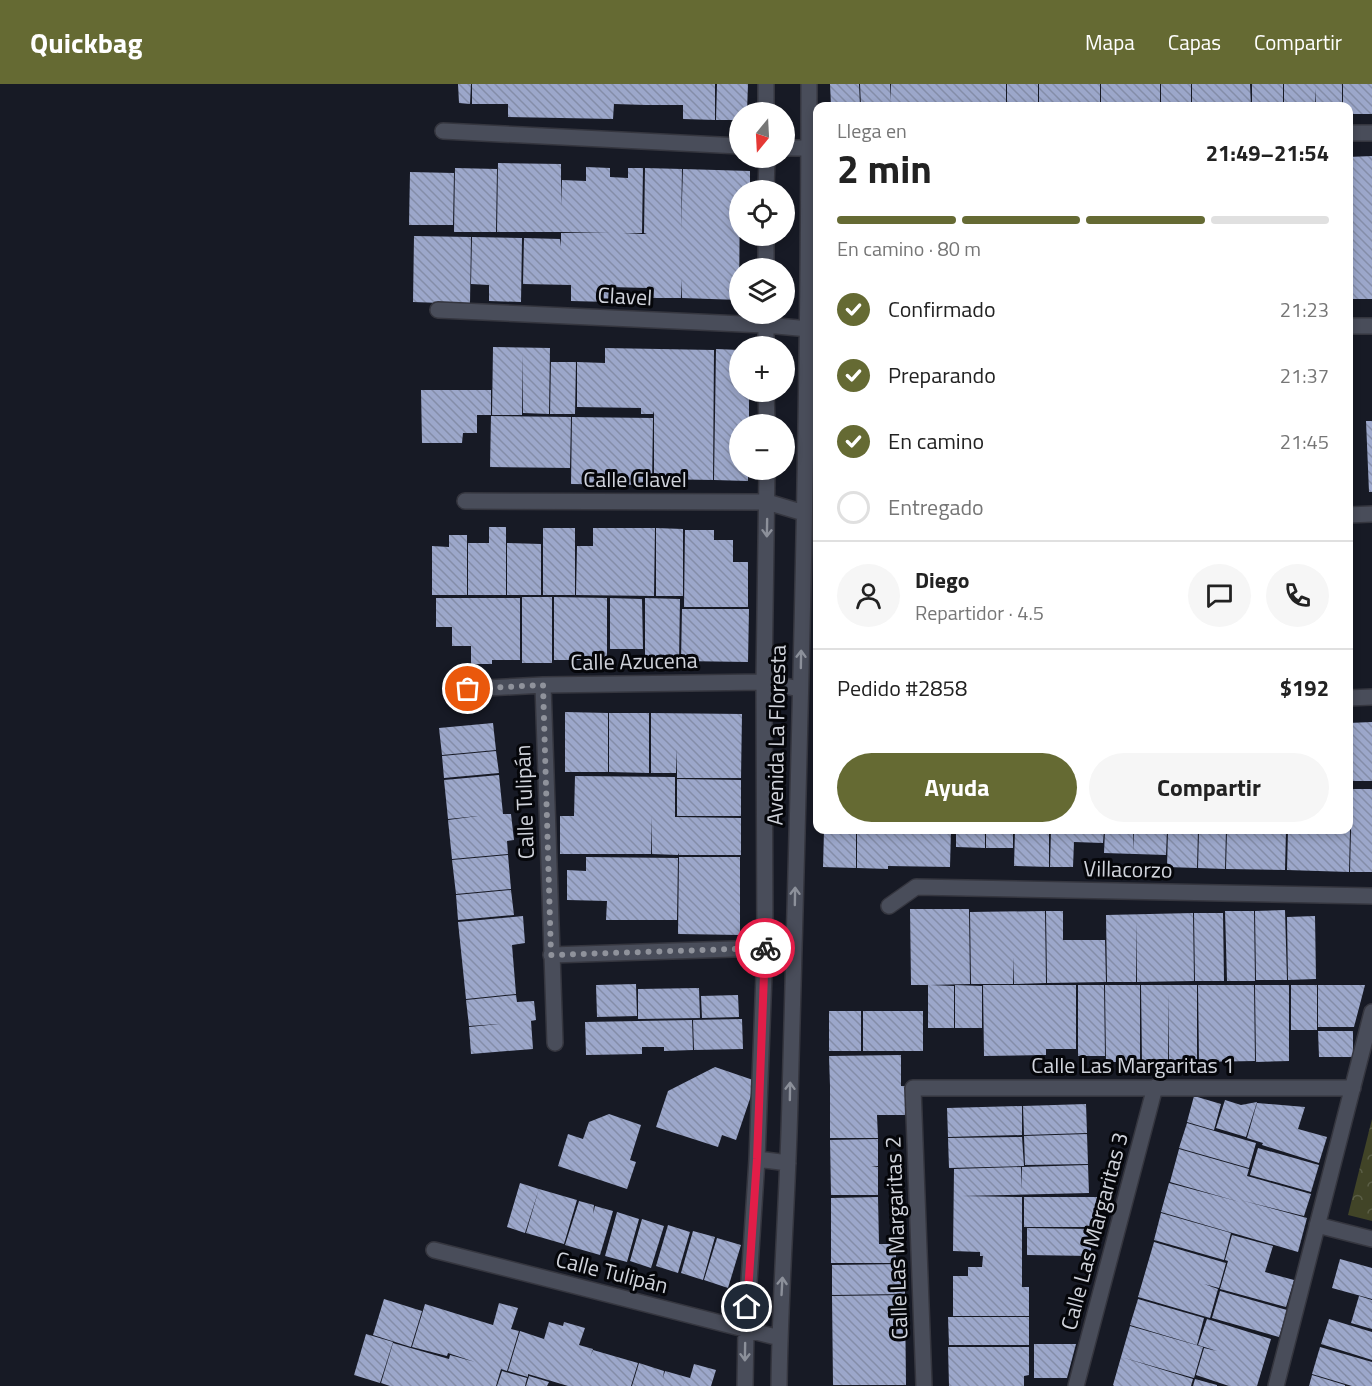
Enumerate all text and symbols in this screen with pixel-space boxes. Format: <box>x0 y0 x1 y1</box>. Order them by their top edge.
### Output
text: Quickbag <box>30 21 142 64</box>
text: Mapa <box>1085 26 1135 58</box>
text: Capas <box>1168 26 1221 58</box>
text: Compartir <box>1254 26 1342 58</box>
north arrow <box>729 102 795 168</box>
map controls <box>729 102 795 480</box>
text: Llega en <box>837 115 907 146</box>
text: 21:49–21:54 <box>1206 136 1329 170</box>
text: 2 min <box>837 139 932 198</box>
button: locate <box>729 180 795 246</box>
text: En camino · 80 m <box>837 233 981 264</box>
button: layers <box>729 258 795 324</box>
street label: Clavel <box>597 278 653 314</box>
text: Confirmado <box>888 292 996 326</box>
icon: check <box>837 293 870 326</box>
text: 21:23 <box>1280 294 1329 325</box>
button: + <box>729 336 795 402</box>
text: Preparando <box>888 358 996 392</box>
icon: check <box>837 359 870 392</box>
text: 21:37 <box>1280 360 1329 391</box>
button: − <box>729 414 795 480</box>
text: En camino <box>888 424 984 458</box>
icon: check <box>837 425 870 458</box>
text: 21:45 <box>1280 426 1329 457</box>
street label: Calle Clavel <box>583 462 687 496</box>
text: Entregado <box>888 490 984 524</box>
one-way arrow <box>761 517 772 537</box>
text: Diego <box>915 563 969 597</box>
button: person <box>837 564 900 627</box>
button: chat <box>1188 564 1251 627</box>
button: phone <box>1266 564 1329 627</box>
text: Repartidor · 4.5 <box>915 597 1044 628</box>
street label: Calle Azucena <box>570 643 698 679</box>
street label: Avenida La Floresta <box>757 644 795 826</box>
one-way arrow <box>795 649 806 669</box>
pin <box>442 663 493 714</box>
text: Pedido #2858 <box>837 671 967 705</box>
text: $192 <box>1280 671 1329 705</box>
icon: bag <box>451 672 484 705</box>
street label: Calle Tulipán <box>505 744 543 860</box>
button: Ayuda <box>837 753 1077 822</box>
button: Compartir <box>1089 753 1329 822</box>
street label: Villacorzo <box>1083 851 1173 887</box>
one-way arrow <box>789 886 801 906</box>
courier <box>735 918 795 978</box>
icon: bike <box>749 932 782 965</box>
street label: Calle Las Margaritas 1 <box>1031 1048 1235 1082</box>
one-way arrow <box>784 1081 796 1101</box>
street label: Calle Las Margaritas 3 <box>1051 1128 1137 1334</box>
street label: Calle Las Margaritas 2 <box>875 1136 917 1340</box>
street label: Calle Tulipán <box>552 1242 672 1302</box>
one-way arrow <box>777 1276 788 1296</box>
pin <box>721 1281 772 1332</box>
icon: home <box>730 1290 763 1323</box>
one-way arrow <box>740 1342 751 1362</box>

